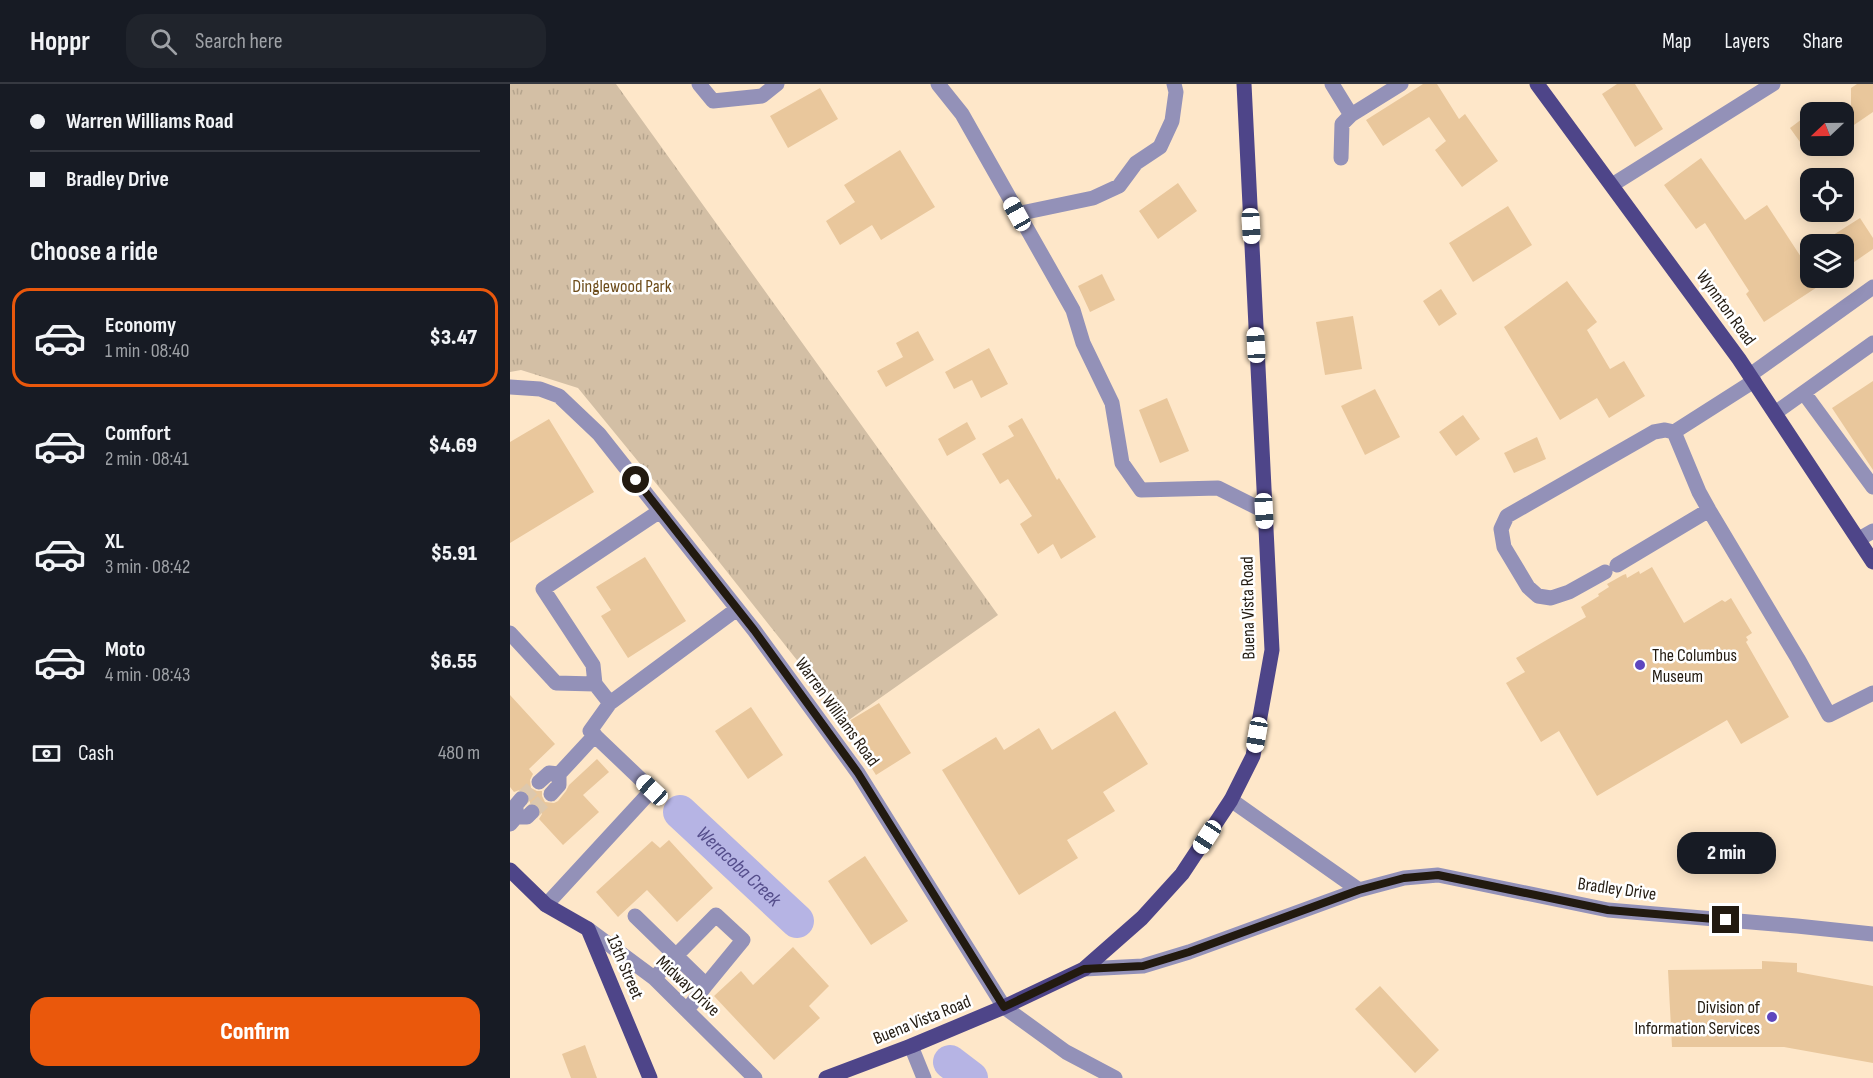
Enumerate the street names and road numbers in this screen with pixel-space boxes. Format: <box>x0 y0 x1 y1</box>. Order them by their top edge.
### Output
street label: Wynnton Road <box>1692 266 1760 350</box>
street label: Buena Vista Road <box>1237 556 1259 660</box>
street label: Warren Williams Road <box>791 654 883 770</box>
street label: Bradley Drive <box>1576 873 1658 905</box>
street label: 13th Street <box>602 932 648 1003</box>
street label: Midway Drive <box>652 951 724 1021</box>
street label: Buena Vista Road <box>870 991 974 1049</box>

